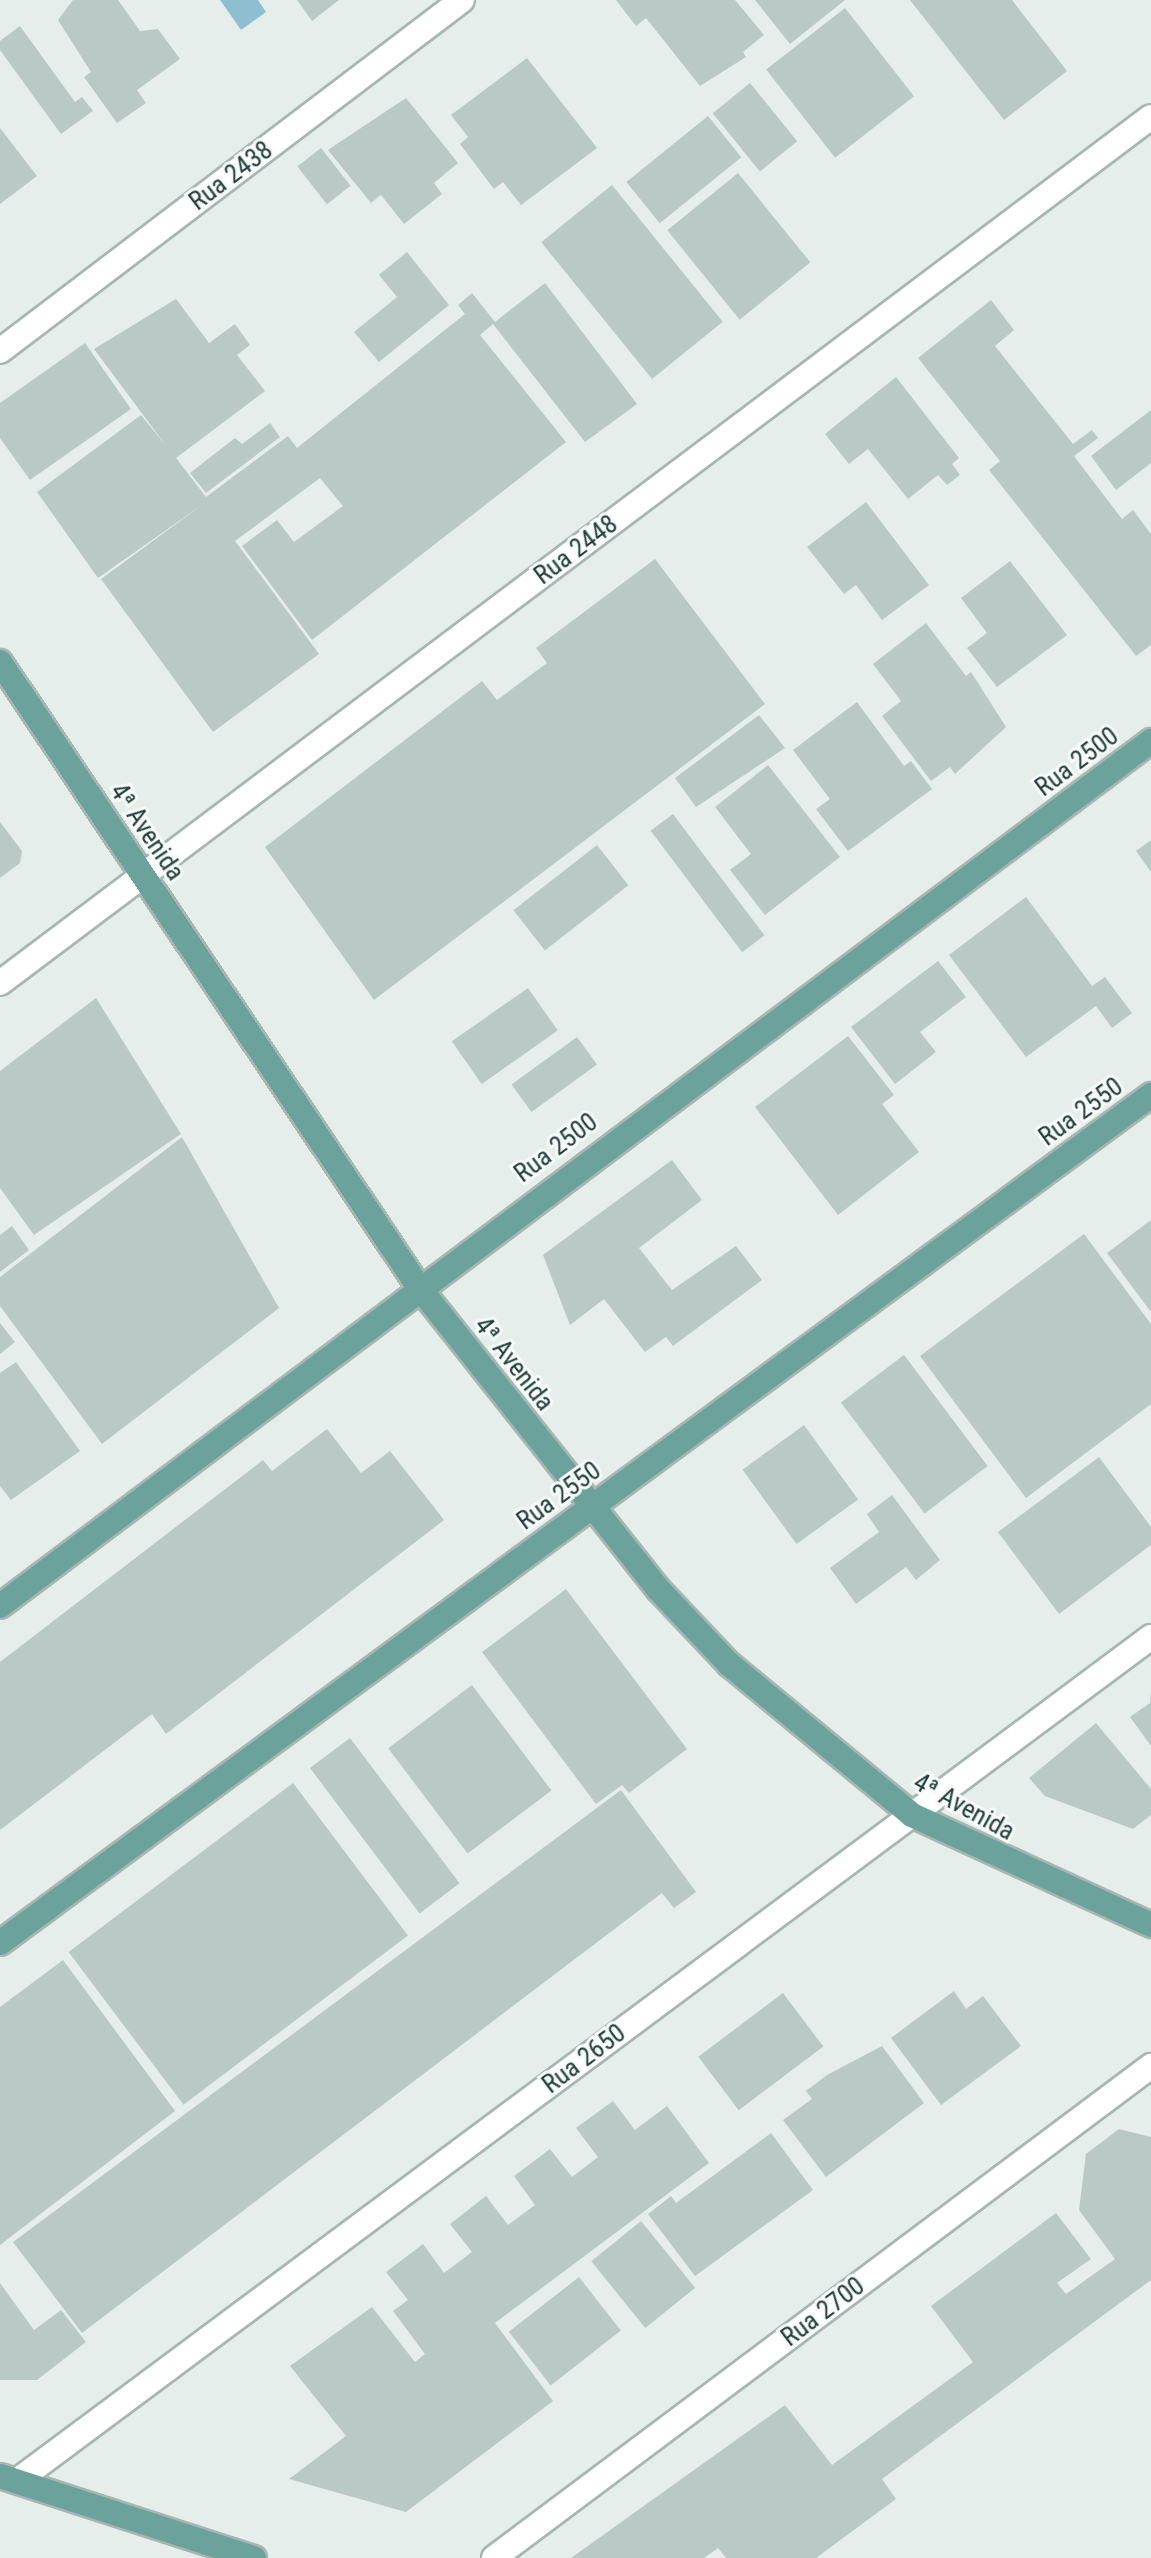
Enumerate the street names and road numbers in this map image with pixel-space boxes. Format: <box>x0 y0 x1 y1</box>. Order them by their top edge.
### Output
street label: Rua 2438 <box>183 135 279 217</box>
street label: Rua 2448 <box>528 509 624 591</box>
street label: Rua 2500 <box>1029 721 1125 803</box>
street label: 4ª Avenida <box>103 777 191 887</box>
street label: Rua 2550 <box>1033 1071 1129 1153</box>
street label: Rua 2500 <box>508 1107 604 1189</box>
street label: 4ª Avenida <box>468 1311 560 1417</box>
street label: Rua 2550 <box>511 1455 607 1537</box>
street label: 4ª Avenida <box>908 1767 1020 1847</box>
street label: Rua 2650 <box>536 2018 632 2100</box>
street label: Rua 2700 <box>775 2271 871 2353</box>

